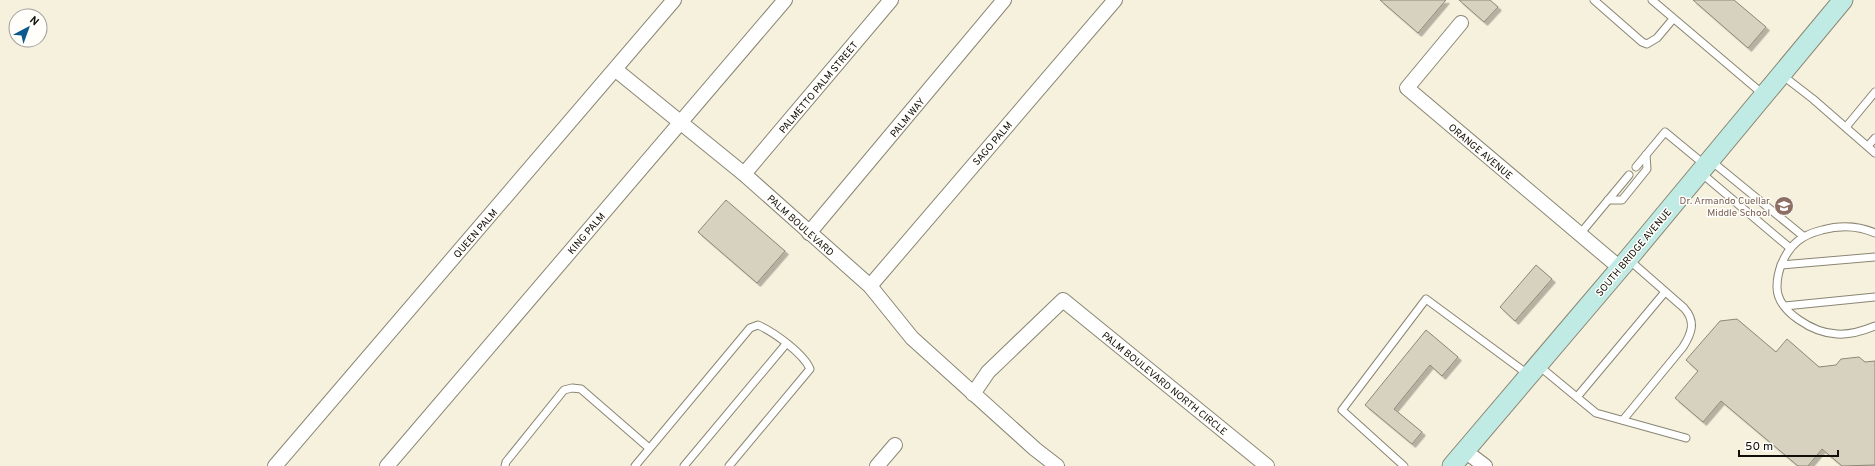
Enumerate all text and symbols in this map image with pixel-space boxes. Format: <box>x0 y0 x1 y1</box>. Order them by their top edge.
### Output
north arrow <box>8 8 48 48</box>
text: N <box>26 13 41 29</box>
street label: PALMETTO PALM STREET <box>777 39 862 137</box>
street label: PALM WAY <box>888 95 929 140</box>
street label: SAGO PALM <box>970 119 1016 169</box>
street label: ORANGE AVENUE <box>1445 121 1515 183</box>
street label: PALM BOULEVARD <box>764 193 836 260</box>
place label: Dr. Armando Cuellar Middle School <box>1680 195 1770 220</box>
school or university icon: Dr. Armando Cuellar Middle School <box>1773 195 1795 217</box>
street label: SOUTH BRIDGE AVENUE <box>1593 206 1675 300</box>
street label: QUEEN PALM <box>451 207 501 261</box>
street label: KING PALM <box>565 210 609 258</box>
street label: PALM BOULEVARD NORTH CIRCLE <box>1099 330 1229 439</box>
scale bar <box>1739 432 1838 458</box>
text: 50 m <box>1745 439 1773 455</box>

